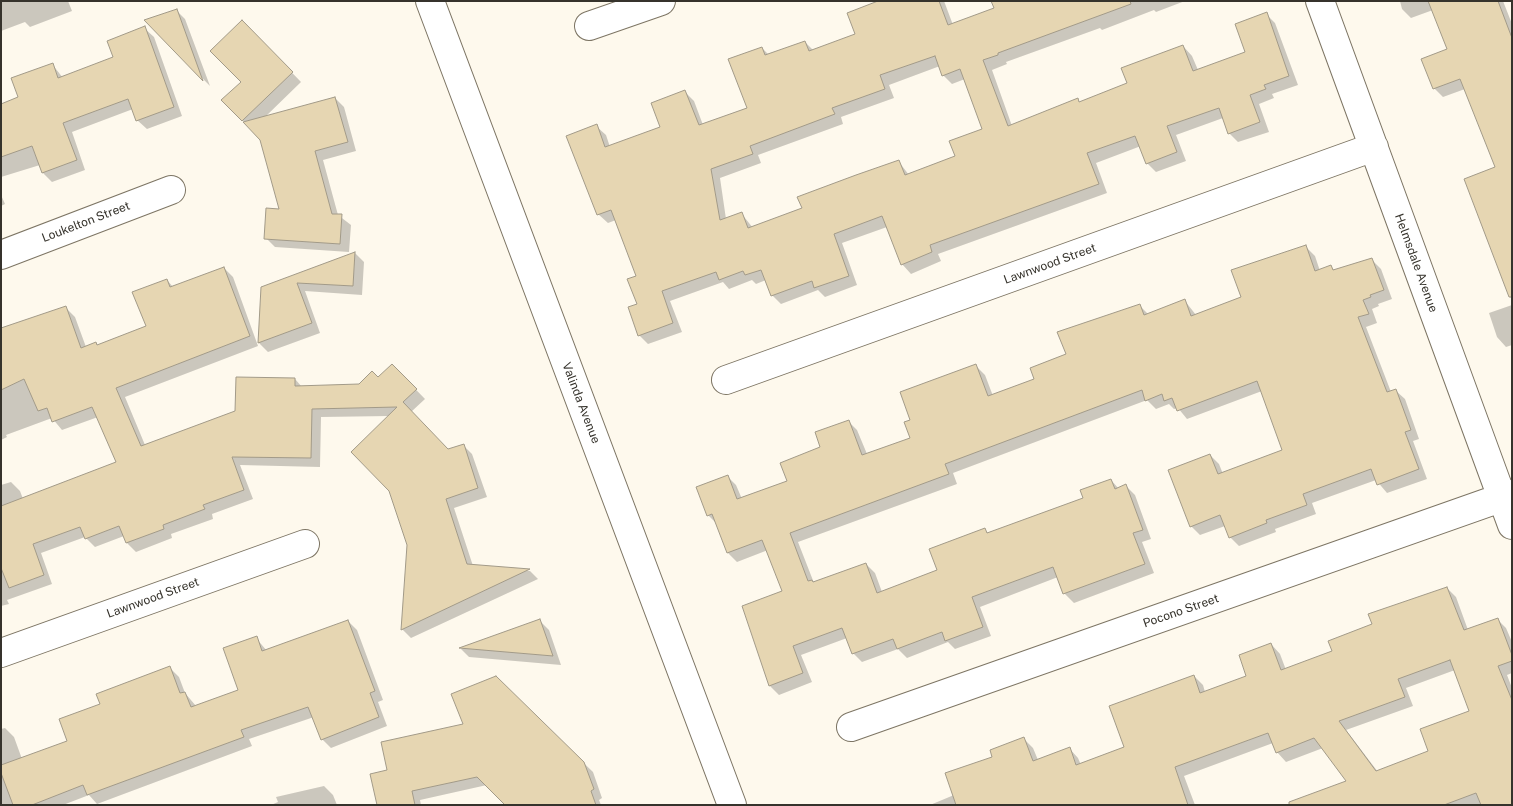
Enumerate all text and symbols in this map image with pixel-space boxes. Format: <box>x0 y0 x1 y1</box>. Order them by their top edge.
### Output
street label: Loukelton Street <box>40 199 132 245</box>
street label: Helmsdale Avenue <box>1391 212 1441 314</box>
street label: Lawnwood Street <box>1002 241 1098 287</box>
street label: Valinda Avenue <box>559 360 603 446</box>
street label: Lawnwood Street <box>105 575 201 621</box>
street label: Pocono Street <box>1141 591 1221 631</box>

